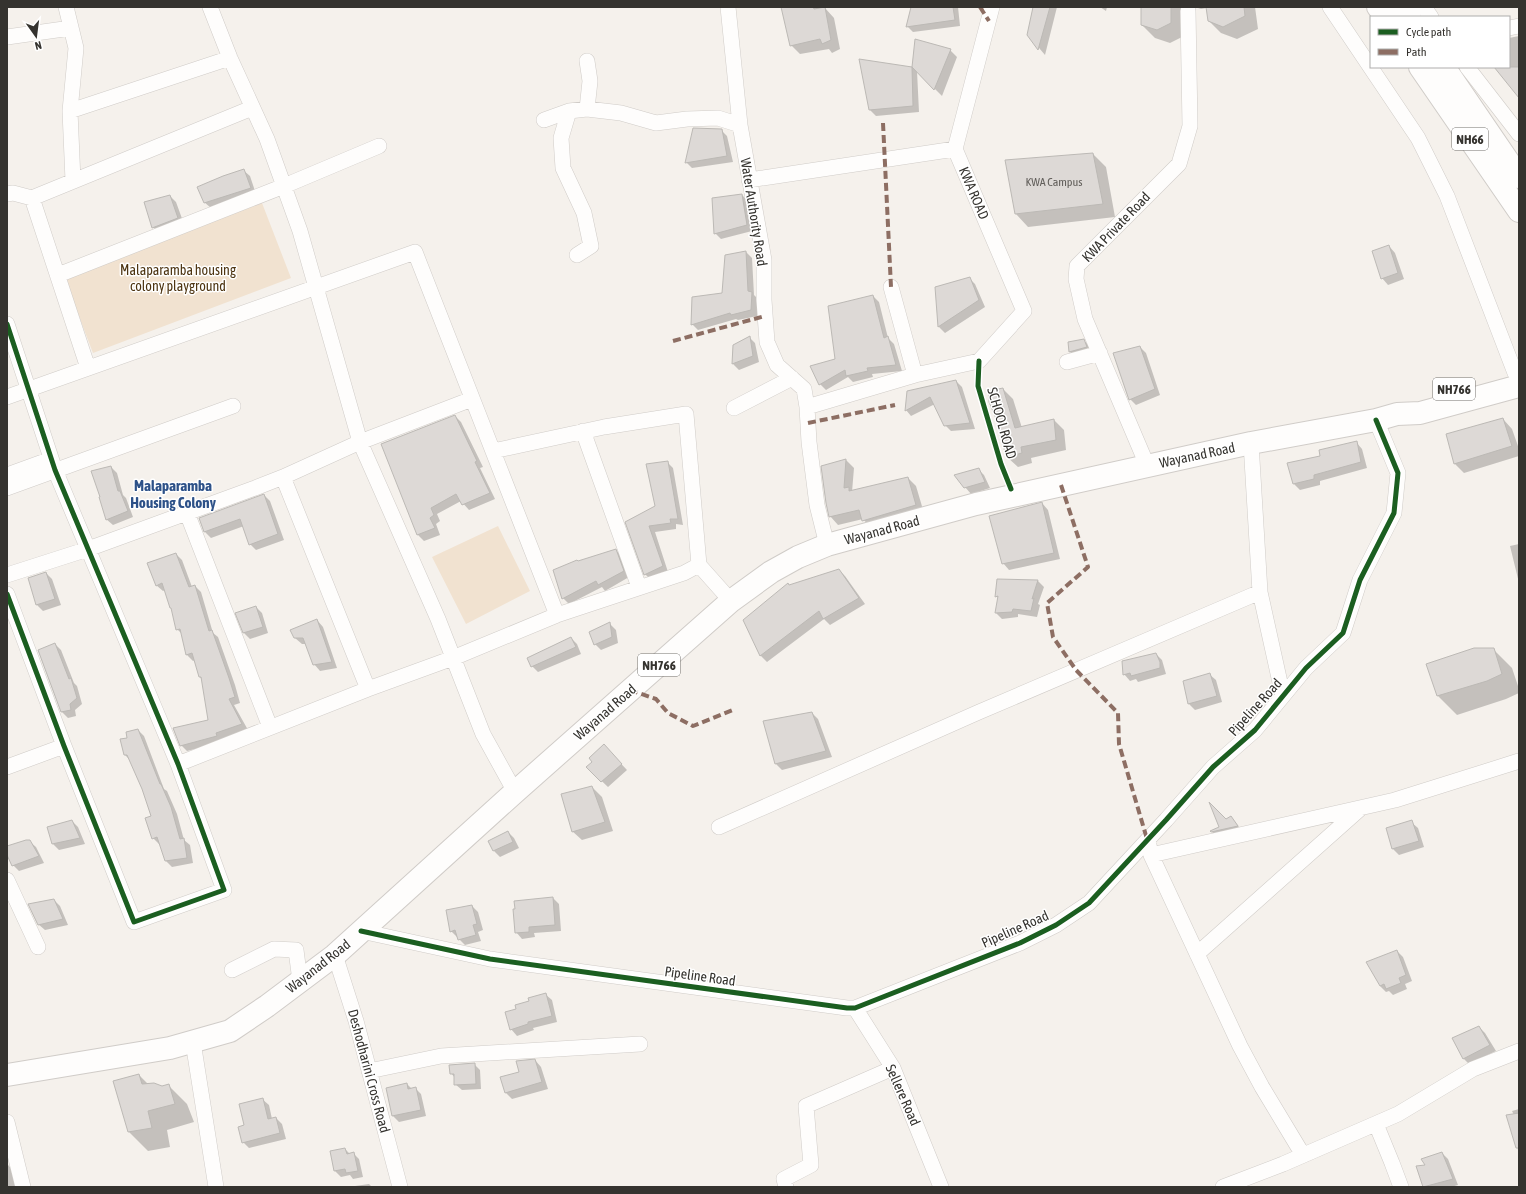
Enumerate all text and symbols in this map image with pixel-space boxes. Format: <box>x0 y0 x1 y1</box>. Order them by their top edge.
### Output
north arrow <box>16 16 56 56</box>
legend <box>1370 16 1510 68</box>
text: Cycle path <box>1406 25 1451 39</box>
text: N <box>34 39 43 52</box>
text: Path <box>1406 45 1427 59</box>
road number: NH66 <box>1452 128 1488 150</box>
street label: Water Authority Road <box>738 157 770 267</box>
street label: KWA ROAD <box>956 164 992 222</box>
house number: KWA Campus <box>1025 175 1083 189</box>
street label: KWA Private Road <box>1079 189 1153 265</box>
park label: Malaparamba housing colony playground <box>120 262 236 294</box>
road number: NH766 <box>1433 378 1475 400</box>
street label: SCHOOL ROAD <box>984 385 1020 461</box>
street label: Wayanad Road <box>1158 439 1236 471</box>
district label: Malaparamba Housing Colony <box>130 477 217 511</box>
street label: Wayanad Road <box>843 512 921 548</box>
road number: NH766 <box>638 654 680 676</box>
street label: Pipeline Road <box>1225 675 1285 739</box>
street label: Wayanad Road <box>571 681 639 743</box>
street label: Pipeline Road <box>979 907 1051 951</box>
street label: Wayanad Road <box>283 936 353 996</box>
street label: Pipeline Road <box>663 963 737 989</box>
street label: Deshodharini Cross Road <box>345 1007 393 1135</box>
street label: Sellere Road <box>882 1062 924 1128</box>

